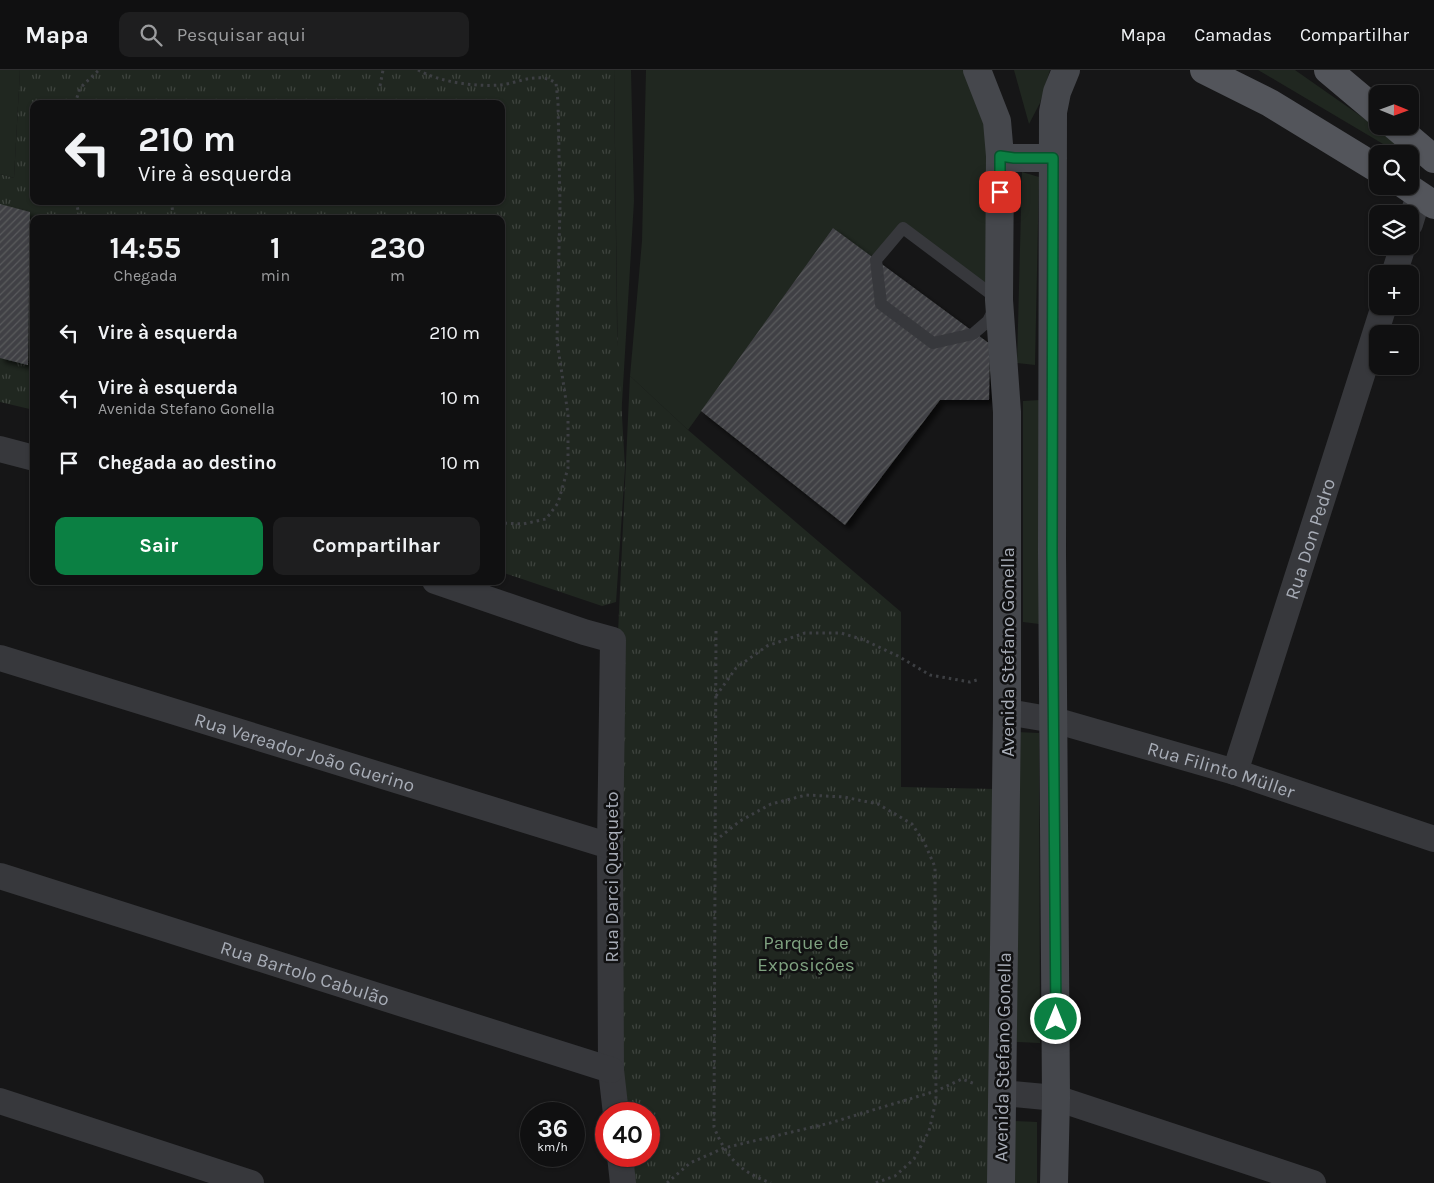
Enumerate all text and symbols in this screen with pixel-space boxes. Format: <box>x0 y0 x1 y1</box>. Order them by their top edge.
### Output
search box <box>119 12 469 57</box>
text: Mapa <box>25 21 89 49</box>
icon: search <box>137 21 165 49</box>
text: Pesquisar aqui <box>177 24 306 46</box>
text: Mapa <box>1121 24 1166 46</box>
text: Camadas <box>1194 24 1272 46</box>
text: Compartilhar <box>1300 24 1409 46</box>
north arrow <box>1369 85 1419 135</box>
map controls <box>1369 85 1419 375</box>
text: 210 m <box>138 119 236 160</box>
icon: left <box>55 120 120 185</box>
button: search <box>1369 145 1419 195</box>
text: Vire à esquerda <box>138 161 292 187</box>
pin <box>979 171 1021 213</box>
icon: arrive <box>986 178 1014 206</box>
button: layers <box>1369 205 1419 255</box>
text: 14:55 <box>110 230 181 266</box>
text: 1 <box>270 230 281 266</box>
text: 230 <box>370 230 425 266</box>
button: + <box>1369 265 1419 315</box>
text: Chegada <box>113 266 177 285</box>
text: min <box>261 266 290 285</box>
text: m <box>390 266 405 285</box>
icon: left <box>55 319 83 347</box>
text: Vire à esquerda <box>98 322 238 344</box>
text: 210 m <box>429 322 480 344</box>
button: − <box>1369 325 1419 375</box>
text: Vire à esquerda <box>98 377 238 399</box>
icon: left <box>55 384 83 412</box>
text: 10 m <box>440 387 480 409</box>
text: Avenida Stefano Gonella <box>98 399 275 418</box>
icon: arrive <box>55 449 83 477</box>
text: Chegada ao destino <box>98 452 276 474</box>
text: 10 m <box>440 452 480 474</box>
street label: Rua Don Pedro <box>1281 476 1340 602</box>
button: Sair <box>55 517 263 575</box>
button: Compartilhar <box>273 517 480 575</box>
street label: Avenida Stefano Gonella <box>997 547 1019 757</box>
street label: Rua Vereador João Guerino <box>192 709 417 797</box>
street label: Rua Filinto Müller <box>1145 737 1298 803</box>
street label: Rua Darci Quequeto <box>601 791 623 963</box>
park label: Parque de Exposições <box>757 932 855 976</box>
street label: Rua Bartolo Cabulão <box>217 937 392 1011</box>
street label: Avenida Stefano Gonella <box>990 952 1016 1162</box>
position arrow <box>1029 992 1081 1044</box>
speed limit sign: 40 <box>595 1102 660 1167</box>
text: 36 <box>537 1114 568 1143</box>
text: km/h <box>537 1140 568 1154</box>

